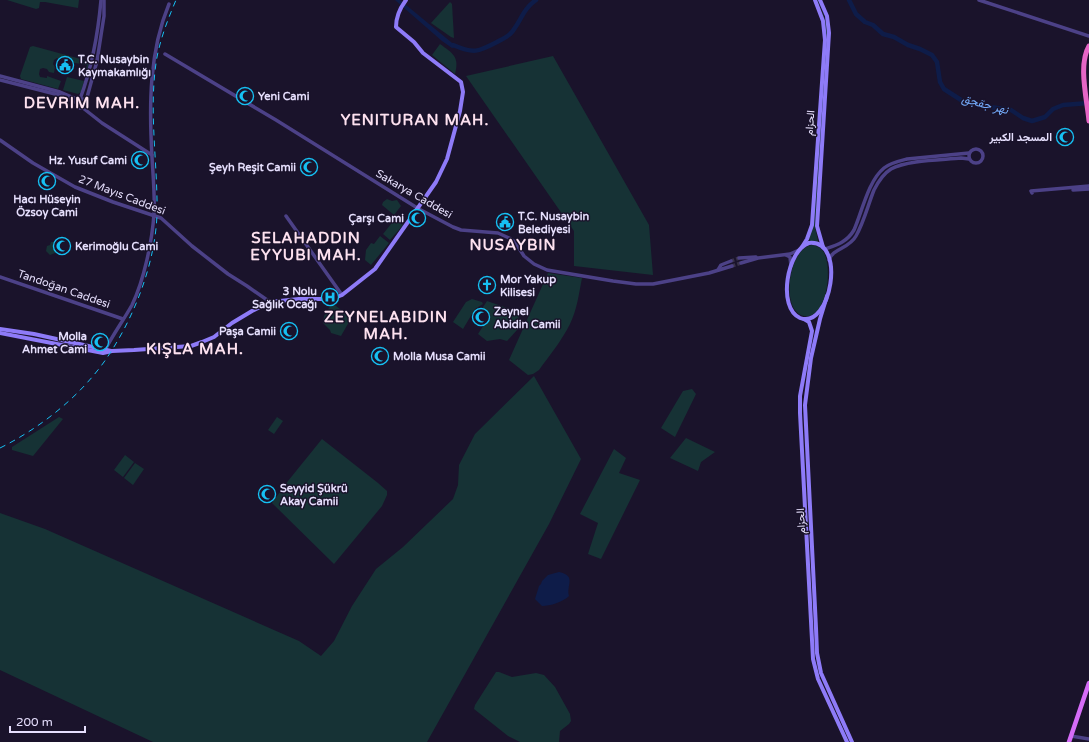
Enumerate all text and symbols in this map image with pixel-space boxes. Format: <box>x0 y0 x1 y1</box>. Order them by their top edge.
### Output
place label: T.C. Nusaybin Kaymakamlığı <box>77 53 151 80</box>
public building icon: T.C. Nusaybin Kaymakamlığı <box>55 55 75 75</box>
mosque icon: Yeni Cami <box>235 86 255 106</box>
place label: Yeni Cami <box>258 90 310 103</box>
water label: نهر جقجق <box>960 91 1010 118</box>
district label: DEVRIM MAH. <box>24 94 140 112</box>
street label: الحزام <box>803 110 818 136</box>
district label: YENITURAN MAH. <box>341 111 489 129</box>
mosque icon: المسجد الكبير <box>1055 127 1075 147</box>
place label: المسجد الكبير <box>989 131 1052 144</box>
mosque icon: Hz. Yusuf Cami <box>130 150 150 170</box>
place label: Hz. Yusuf Cami <box>49 154 127 167</box>
mosque icon: Şeyh Reşit Camii <box>299 157 319 177</box>
place label: Şeyh Reşit Camii <box>209 161 296 175</box>
street label: Sakarya Caddesi <box>373 167 455 221</box>
mosque icon: Hacı Hüseyin Özsoy Cami <box>37 171 57 191</box>
street label: 27 Mayıs Caddesi <box>77 172 167 218</box>
place label: Hacı Hüseyin Özsoy Cami <box>13 193 81 220</box>
mosque icon: Çarşı Cami <box>407 208 427 228</box>
place label: T.C. Nusaybin Belediyesi <box>517 210 589 237</box>
place label: Çarşı Cami <box>348 212 404 226</box>
public building icon: T.C. Nusaybin Belediyesi <box>495 212 515 232</box>
district label: SELAHADDIN EYYUBI MAH. <box>250 229 362 264</box>
mosque icon: Kerimoğlu Cami <box>52 236 72 256</box>
district label: NUSAYBIN <box>469 236 557 254</box>
place label: Kerimoğlu Cami <box>75 240 158 254</box>
street label: Tandoğan Caddesi <box>16 267 112 311</box>
place label: Mor Yakup Kilisesi <box>500 273 556 299</box>
church icon: Mor Yakup Kilisesi <box>477 275 497 295</box>
place label: 3 Nolu Sağlık Ocağı <box>252 285 317 312</box>
hospital icon: 3 Nolu Sağlık Ocağı <box>320 287 340 307</box>
place label: Zeynel Abidin Camii <box>494 305 561 331</box>
mosque icon: Zeynel Abidin Camii <box>471 307 491 327</box>
district label: ZEYNELABIDIN MAH. <box>324 308 448 343</box>
mosque icon: Paşa Camii <box>279 321 299 341</box>
place label: Paşa Camii <box>219 325 276 339</box>
place label: Molla Ahmet Cami <box>22 330 87 356</box>
mosque icon: Molla Ahmet Cami <box>90 332 110 352</box>
district label: KIŞLA MAH. <box>146 340 244 359</box>
mosque icon: Molla Musa Camii <box>370 346 390 366</box>
place label: Molla Musa Camii <box>393 350 486 363</box>
place label: Seyyid Şükrü Akay Camii <box>280 482 348 509</box>
mosque icon: Seyyid Şükrü Akay Camii <box>257 484 277 504</box>
street label: الحزام <box>794 508 809 534</box>
scale bar <box>10 708 85 734</box>
text: 200 m <box>16 715 53 729</box>

